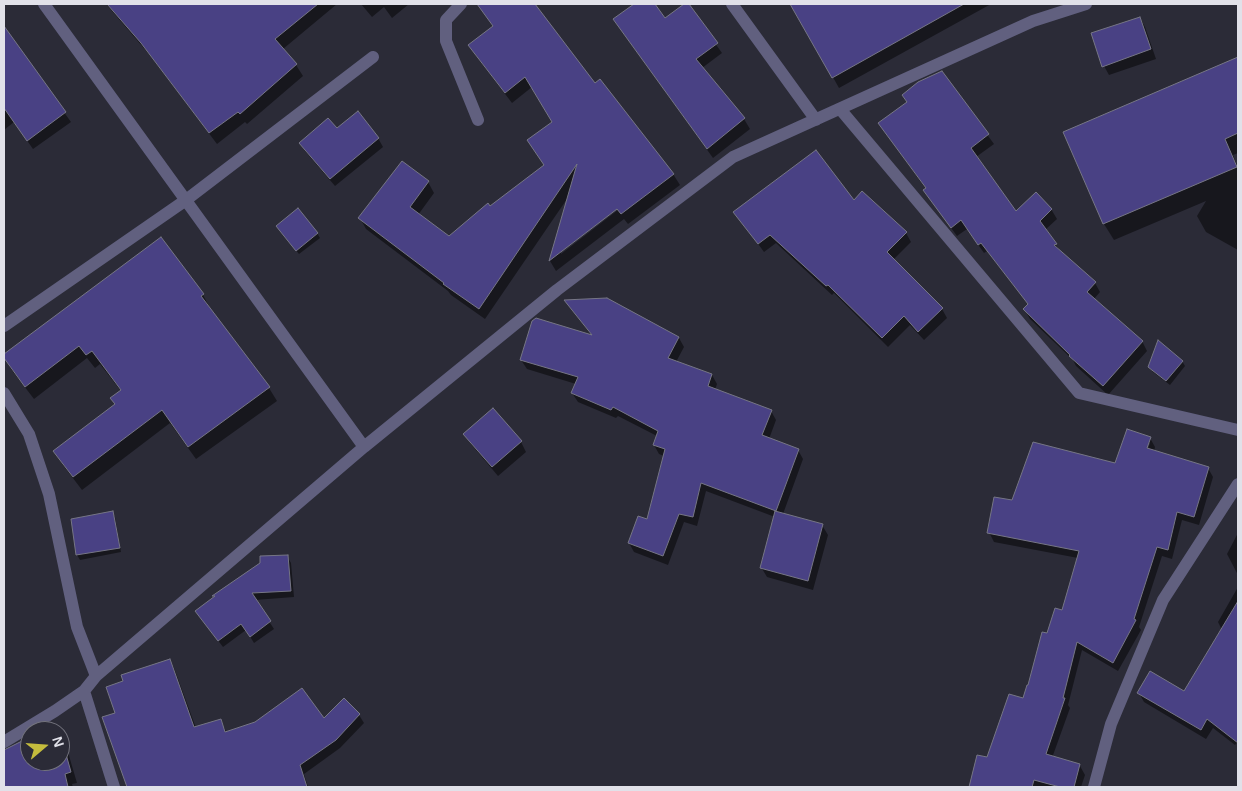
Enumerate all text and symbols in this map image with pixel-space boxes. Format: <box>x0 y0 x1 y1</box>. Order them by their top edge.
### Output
north arrow <box>20 721 70 771</box>
text: N <box>49 734 67 749</box>

